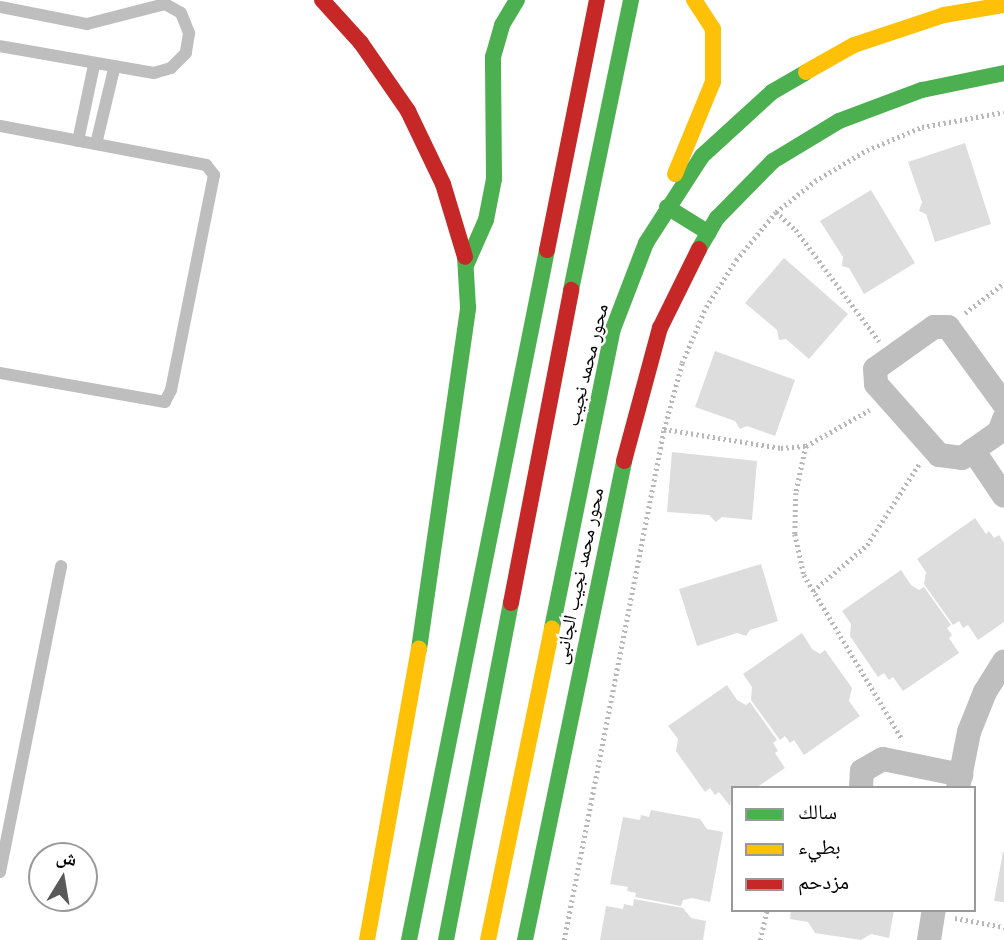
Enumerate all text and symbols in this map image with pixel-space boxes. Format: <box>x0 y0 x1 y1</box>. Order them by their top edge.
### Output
street label: محور محمد نجيب <box>561 301 613 429</box>
street label: محور محمد نجيب الجانبى <box>549 486 609 666</box>
legend <box>731 786 976 912</box>
text: سالك <box>798 799 837 824</box>
text: بطيء <box>798 834 841 859</box>
north arrow <box>28 842 98 912</box>
text: ش <box>55 845 79 871</box>
text: مزدحم <box>798 869 849 894</box>

